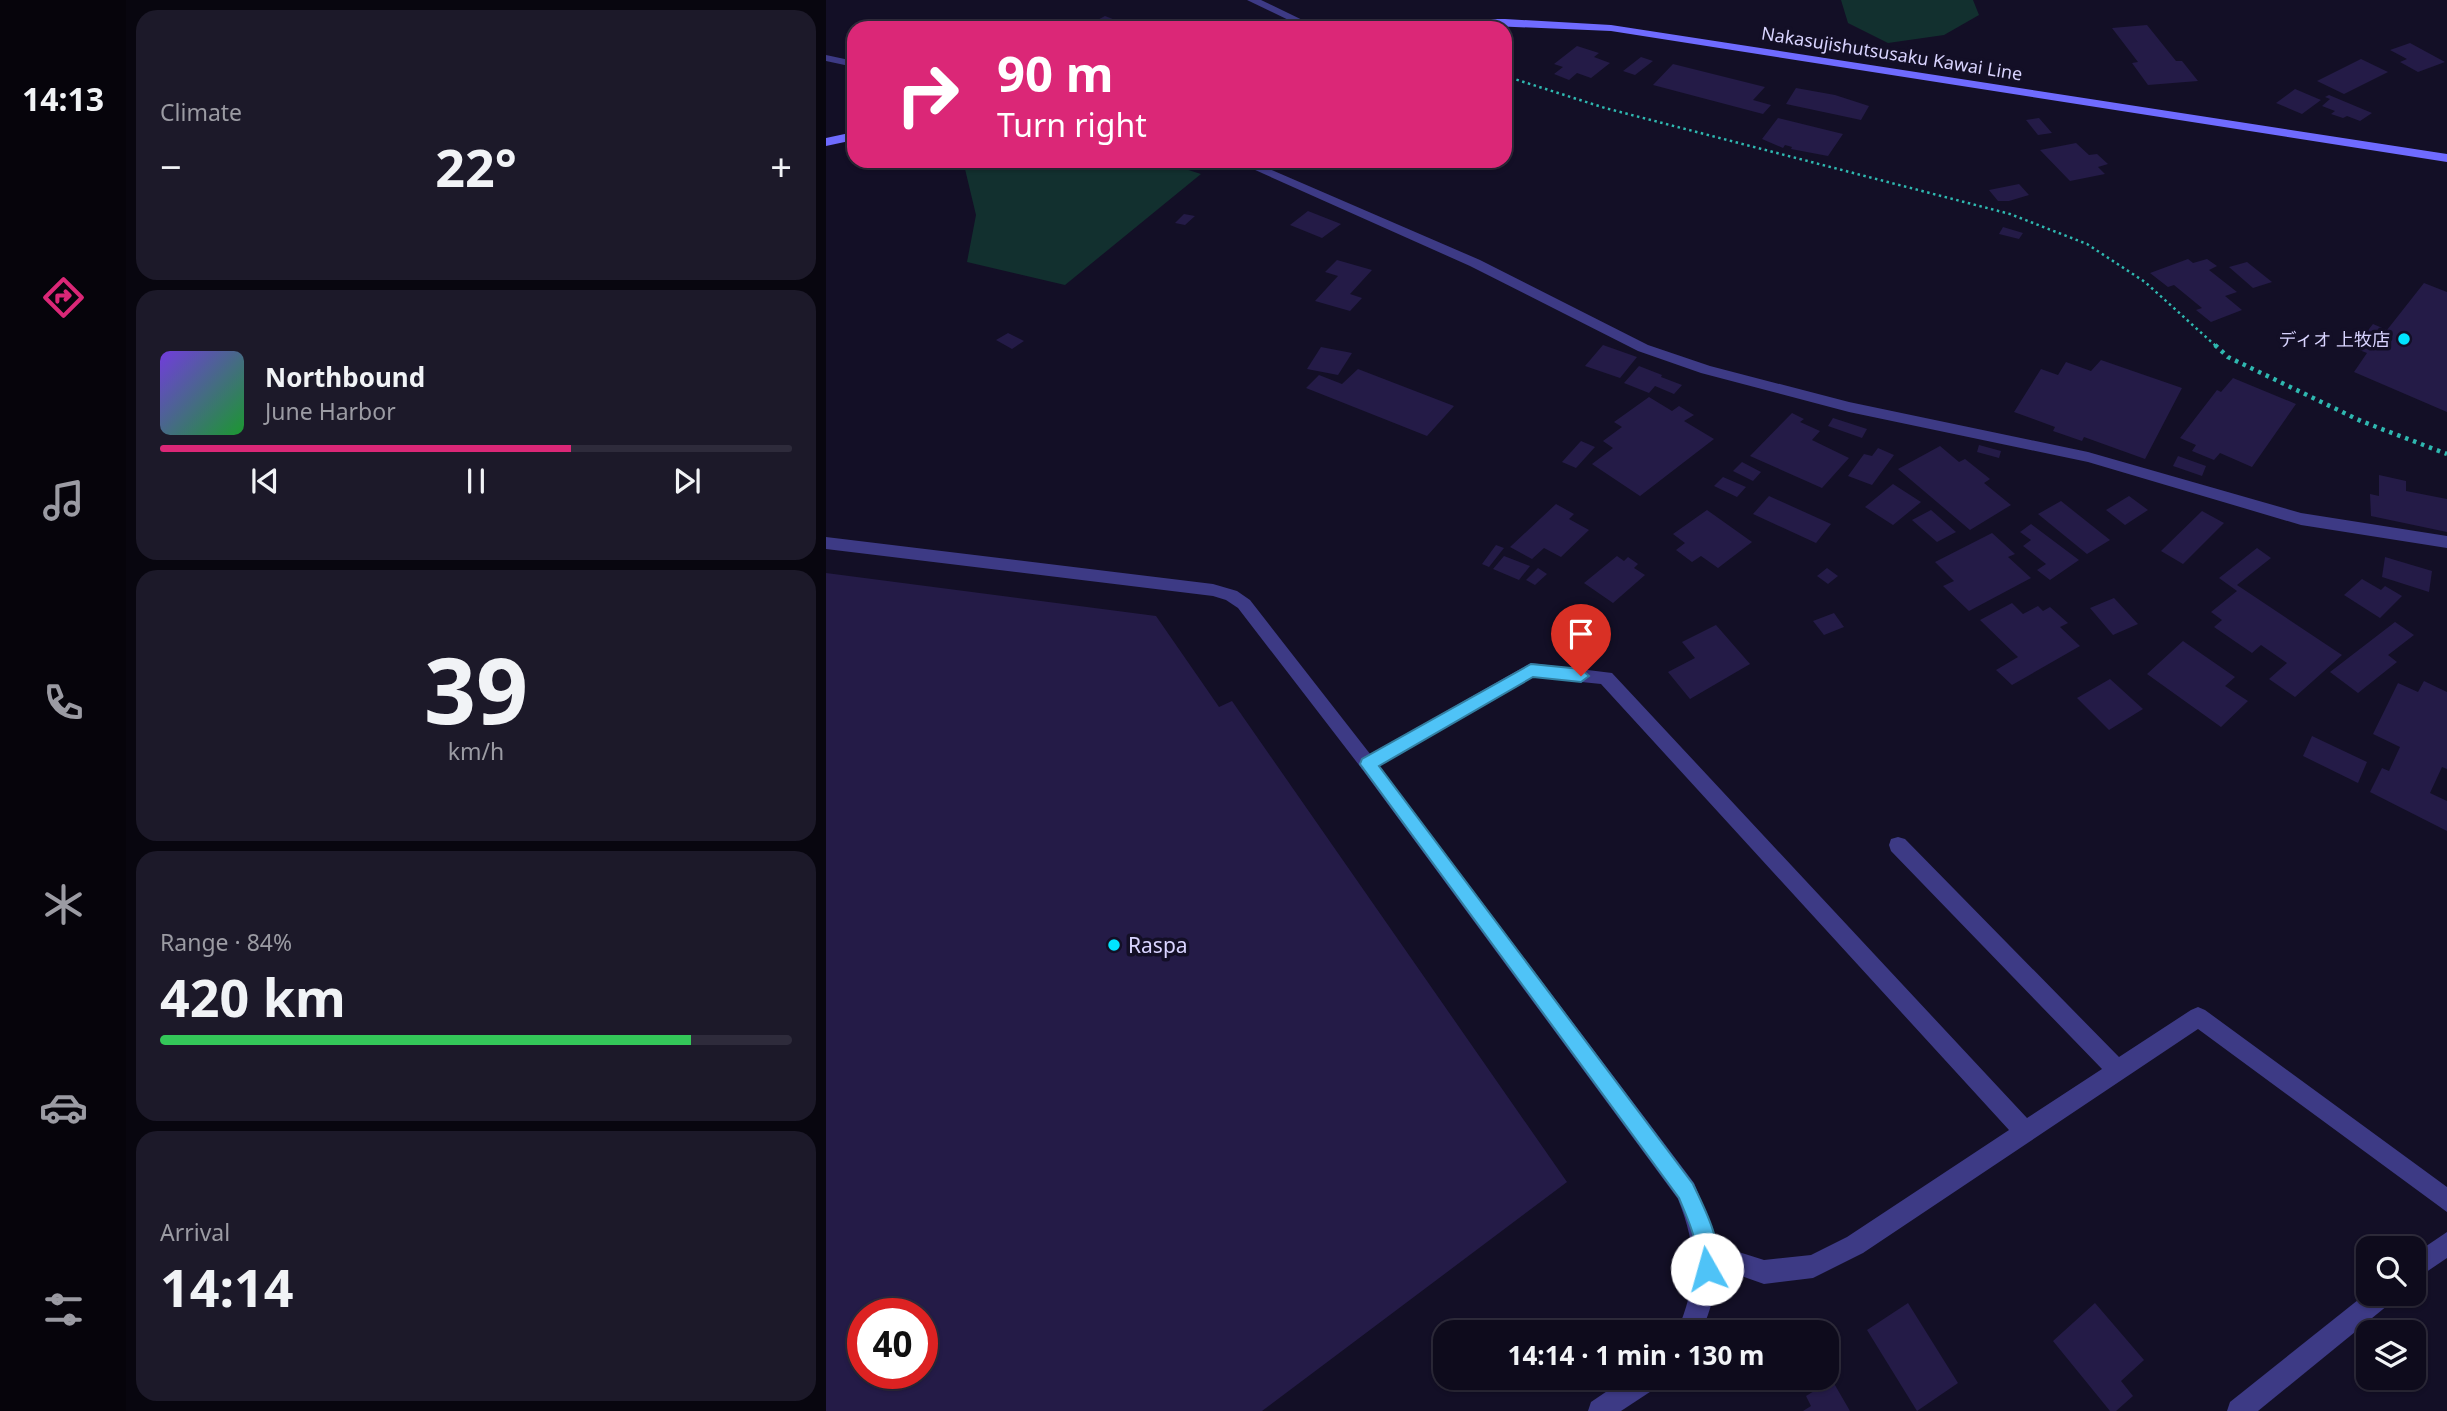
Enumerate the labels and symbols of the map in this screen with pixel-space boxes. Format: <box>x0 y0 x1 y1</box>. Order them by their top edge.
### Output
street label: Nakasujishutsusaku Kawai Line <box>1760 21 2024 85</box>
place label: ディオ 上牧店 <box>2279 327 2390 351</box>
marker: ディオ 上牧店 <box>2396 331 2412 347</box>
pin <box>1551 604 1611 676</box>
place label: Raspa <box>1128 931 1188 959</box>
marker: Raspa <box>1106 937 1122 953</box>
position arrow <box>1670 1232 1744 1306</box>
speed limit sign: 40 <box>847 1298 938 1389</box>

